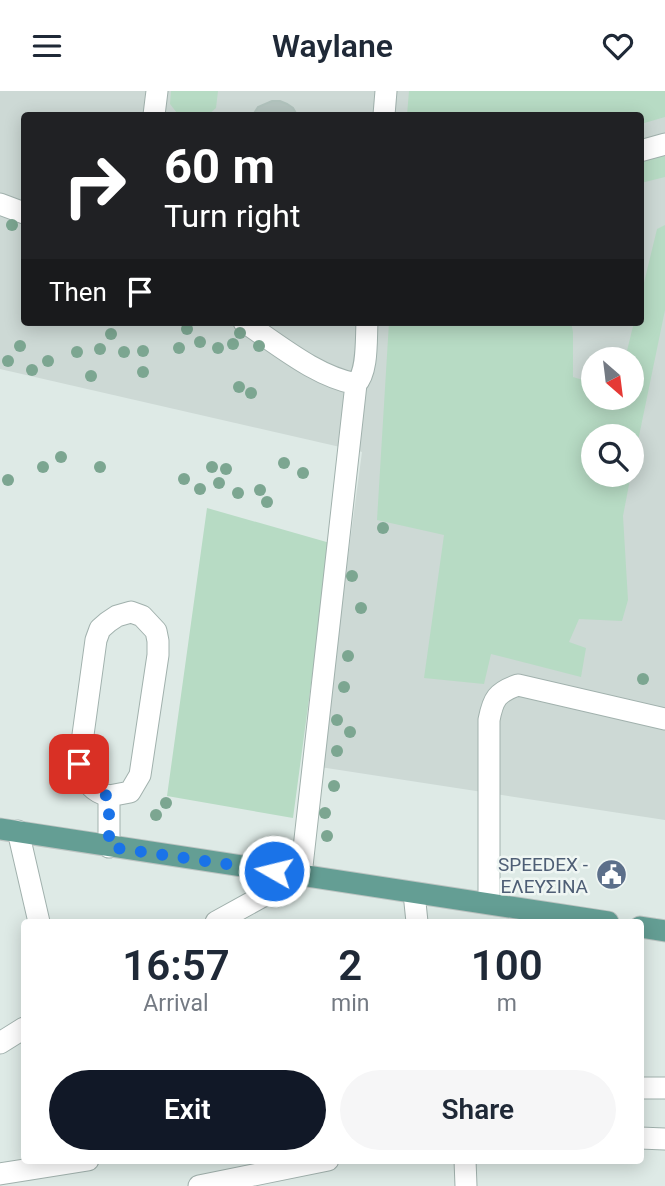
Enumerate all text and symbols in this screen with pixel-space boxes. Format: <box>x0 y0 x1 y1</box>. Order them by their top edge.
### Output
icon: menu <box>28 27 66 65</box>
text: Waylane <box>272 27 393 65</box>
icon: heart <box>599 27 637 65</box>
text: 60 m <box>164 138 275 195</box>
icon: right <box>49 140 140 231</box>
text: Turn right <box>164 197 300 235</box>
icon: arrive <box>121 273 159 311</box>
text: Then <box>49 277 107 307</box>
north arrow <box>581 347 644 409</box>
map controls <box>581 347 644 487</box>
button: search <box>581 424 644 487</box>
pin <box>49 734 109 794</box>
icon: arrive <box>60 745 98 783</box>
position arrow <box>237 834 311 908</box>
place label: SPEEDEX - ΕΛΕΥΣΙΝΑ <box>498 853 589 898</box>
public building icon: SPEEDEX - ΕΛΕΥΣΙΝΑ <box>594 858 628 892</box>
text: 16:57 <box>122 941 230 990</box>
text: 2 <box>338 941 362 990</box>
text: 100 <box>471 941 543 990</box>
text: Arrival <box>143 990 209 1017</box>
text: min <box>331 990 369 1017</box>
text: m <box>497 990 517 1017</box>
button: Exit <box>49 1070 326 1150</box>
button: Share <box>340 1070 616 1150</box>

